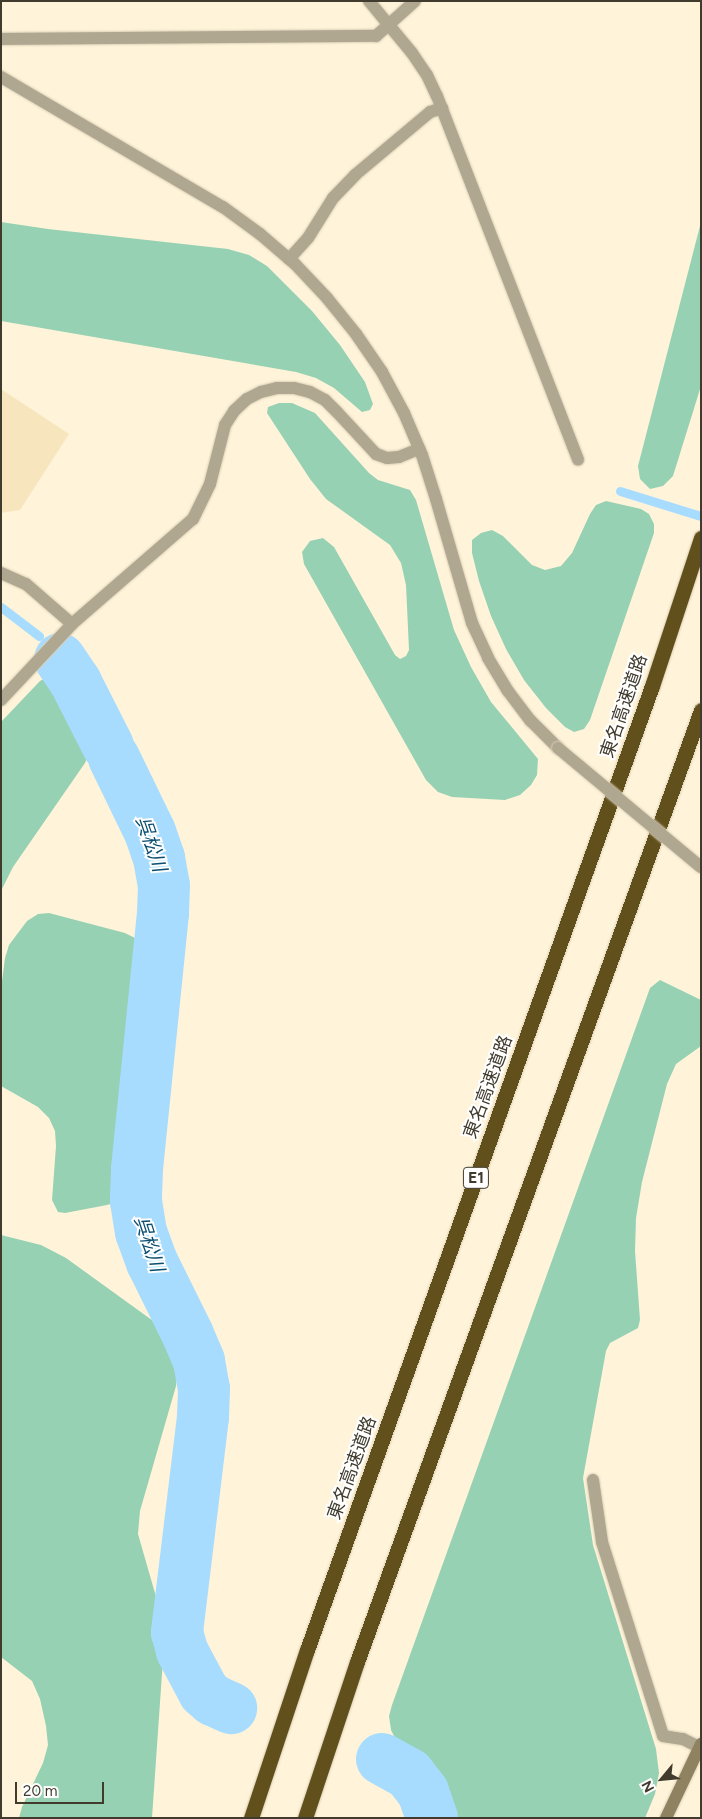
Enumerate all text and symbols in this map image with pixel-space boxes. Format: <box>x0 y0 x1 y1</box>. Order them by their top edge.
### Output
street label: 東名高速道路 <box>596 651 652 761</box>
water label: 呉松川 <box>131 813 171 875</box>
street label: 東名高速道路 <box>459 1033 517 1141</box>
road number: E1 <box>462 1164 490 1192</box>
water label: 呉松川 <box>129 1213 169 1275</box>
street label: 東名高速道路 <box>323 1414 381 1522</box>
north arrow <box>637 1754 687 1804</box>
scale bar <box>18 1772 106 1804</box>
text: N <box>638 1778 658 1795</box>
text: 20 m <box>23 1782 57 1800</box>

